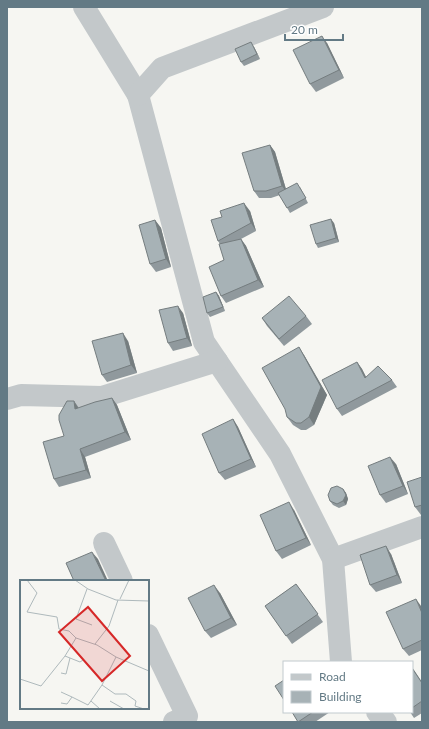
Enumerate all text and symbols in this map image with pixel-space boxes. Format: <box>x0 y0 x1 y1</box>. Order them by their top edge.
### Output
scale bar <box>285 16 343 42</box>
text: 20 m <box>291 22 318 37</box>
inset map <box>20 580 149 709</box>
legend <box>283 661 413 713</box>
text: Road <box>319 669 346 684</box>
text: Building <box>319 689 362 704</box>

